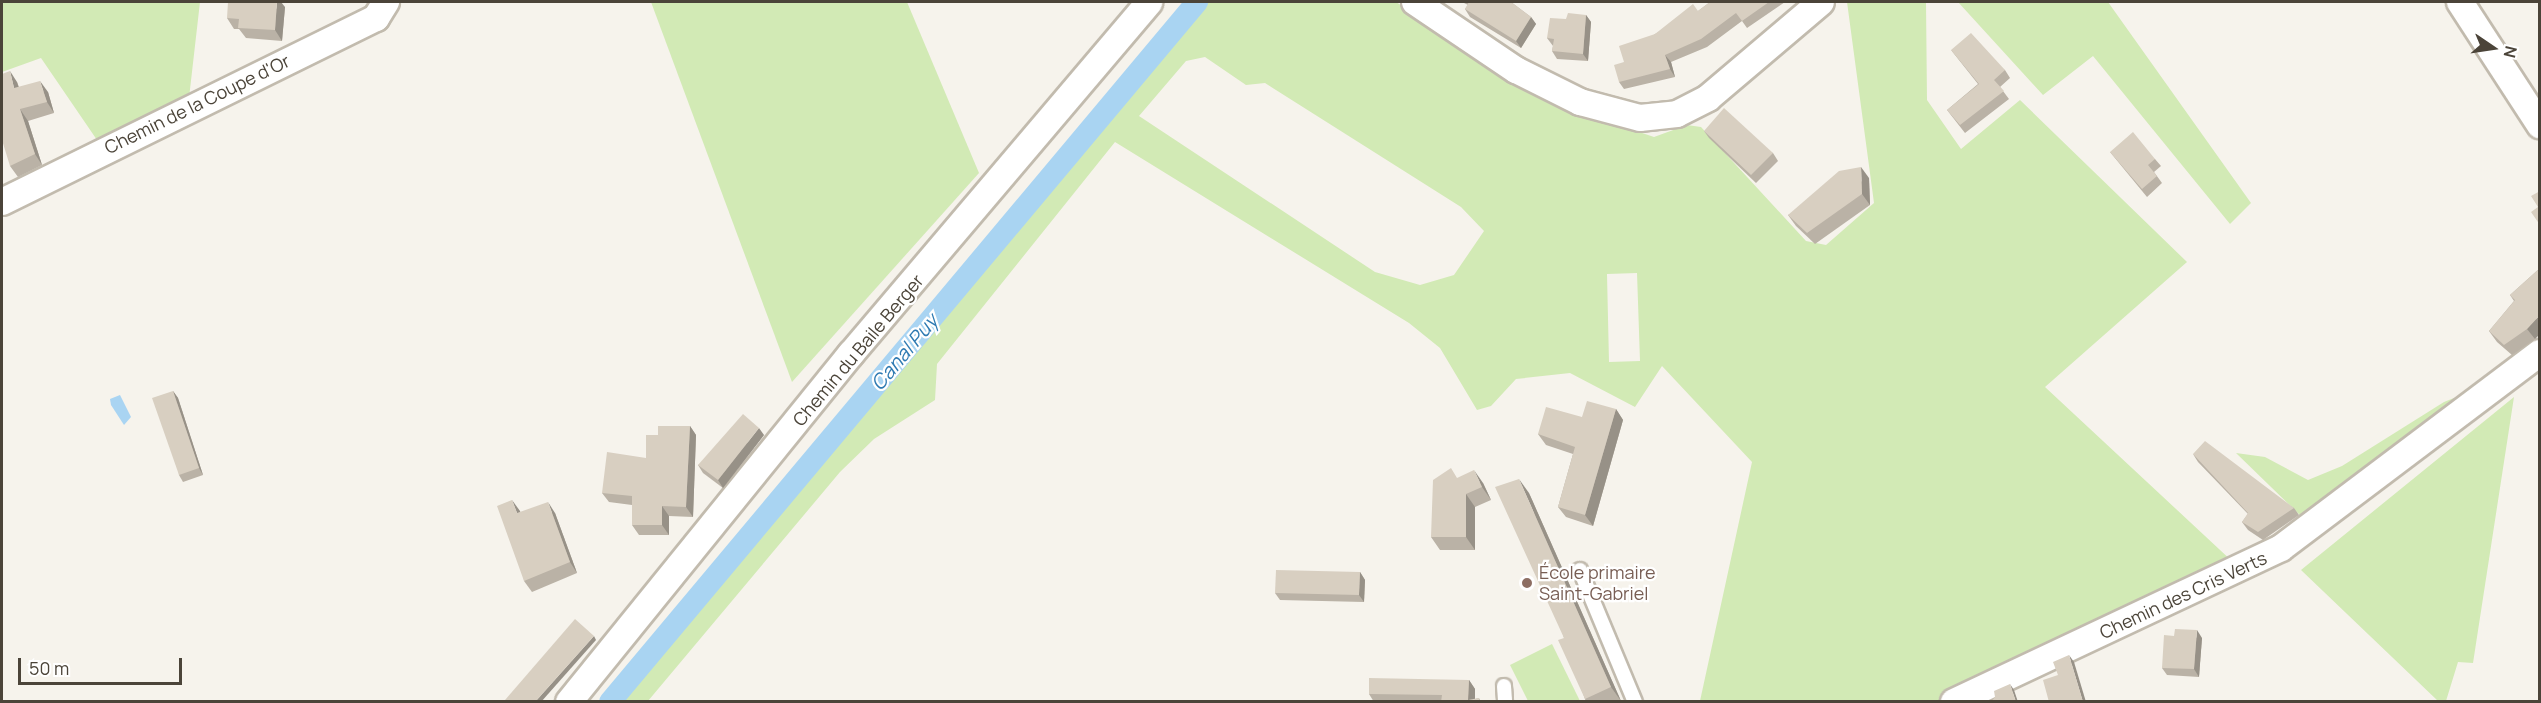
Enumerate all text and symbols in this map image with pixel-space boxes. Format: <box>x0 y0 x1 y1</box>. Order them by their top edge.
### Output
north arrow <box>2463 18 2523 78</box>
text: N <box>2499 44 2523 60</box>
street label: Chemin de la Coupe d'Or <box>101 50 293 158</box>
street label: Chemin du Baile Berger <box>788 270 928 430</box>
water label: Canal Puy <box>865 309 943 395</box>
street label: Chemin des Cris Verts <box>2096 547 2270 643</box>
place label: École primaire Saint-Gabriel <box>1539 562 1656 604</box>
marker: École primaire Saint-Gabriel <box>1520 576 1534 590</box>
scale bar <box>21 646 184 684</box>
text: 50 m <box>29 656 69 680</box>

